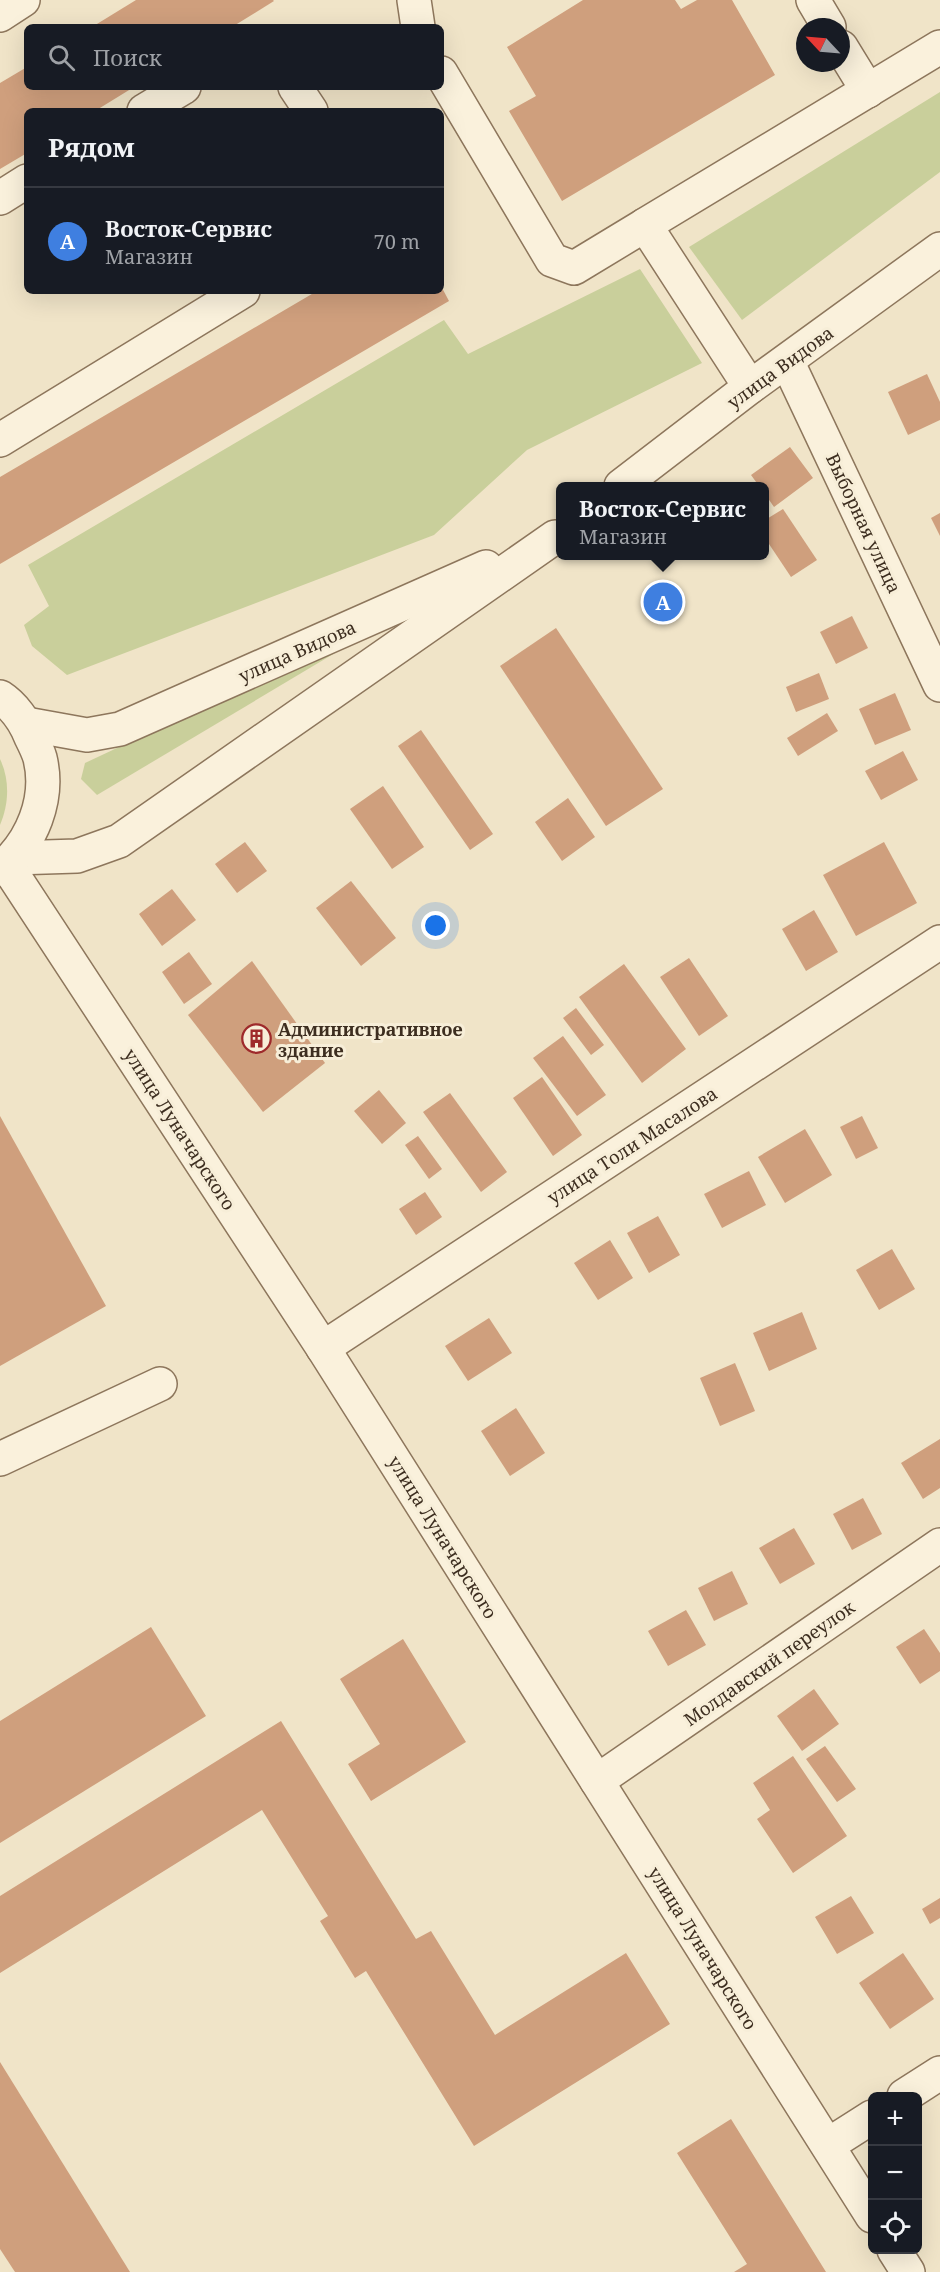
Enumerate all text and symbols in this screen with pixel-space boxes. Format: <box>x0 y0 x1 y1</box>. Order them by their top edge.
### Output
north arrow <box>796 18 850 72</box>
search box <box>24 24 444 90</box>
icon: search <box>45 41 78 74</box>
text: Поиск <box>93 42 162 72</box>
text: Рядом <box>48 129 135 165</box>
text: Восток-Сервис <box>105 213 272 243</box>
text: A <box>60 228 75 255</box>
text: 70 m <box>374 228 420 255</box>
text: Магазин <box>105 243 193 270</box>
street label: улица Видова <box>722 320 838 414</box>
street label: Выборная улица <box>821 449 907 597</box>
popup <box>556 482 769 560</box>
text: Восток-Сервис <box>579 493 746 523</box>
text: Магазин <box>579 523 667 550</box>
pin: A <box>644 580 682 624</box>
street label: улица Видова <box>235 614 359 688</box>
your location <box>421 911 450 940</box>
place label: Административное здание <box>278 1017 463 1062</box>
building icon: Административное здание <box>241 1023 273 1055</box>
street label: улица Луначарского <box>119 1044 241 1214</box>
street label: улица Толи Масалова <box>542 1081 722 1209</box>
street label: улица Луначарского <box>383 1451 503 1623</box>
street label: Молдавский переулок <box>679 1595 859 1731</box>
street label: улица Луначарского <box>643 1862 763 2034</box>
map controls <box>868 2092 922 2254</box>
button: + <box>868 2092 922 2146</box>
button: − <box>868 2146 922 2200</box>
button: locate <box>868 2200 922 2254</box>

